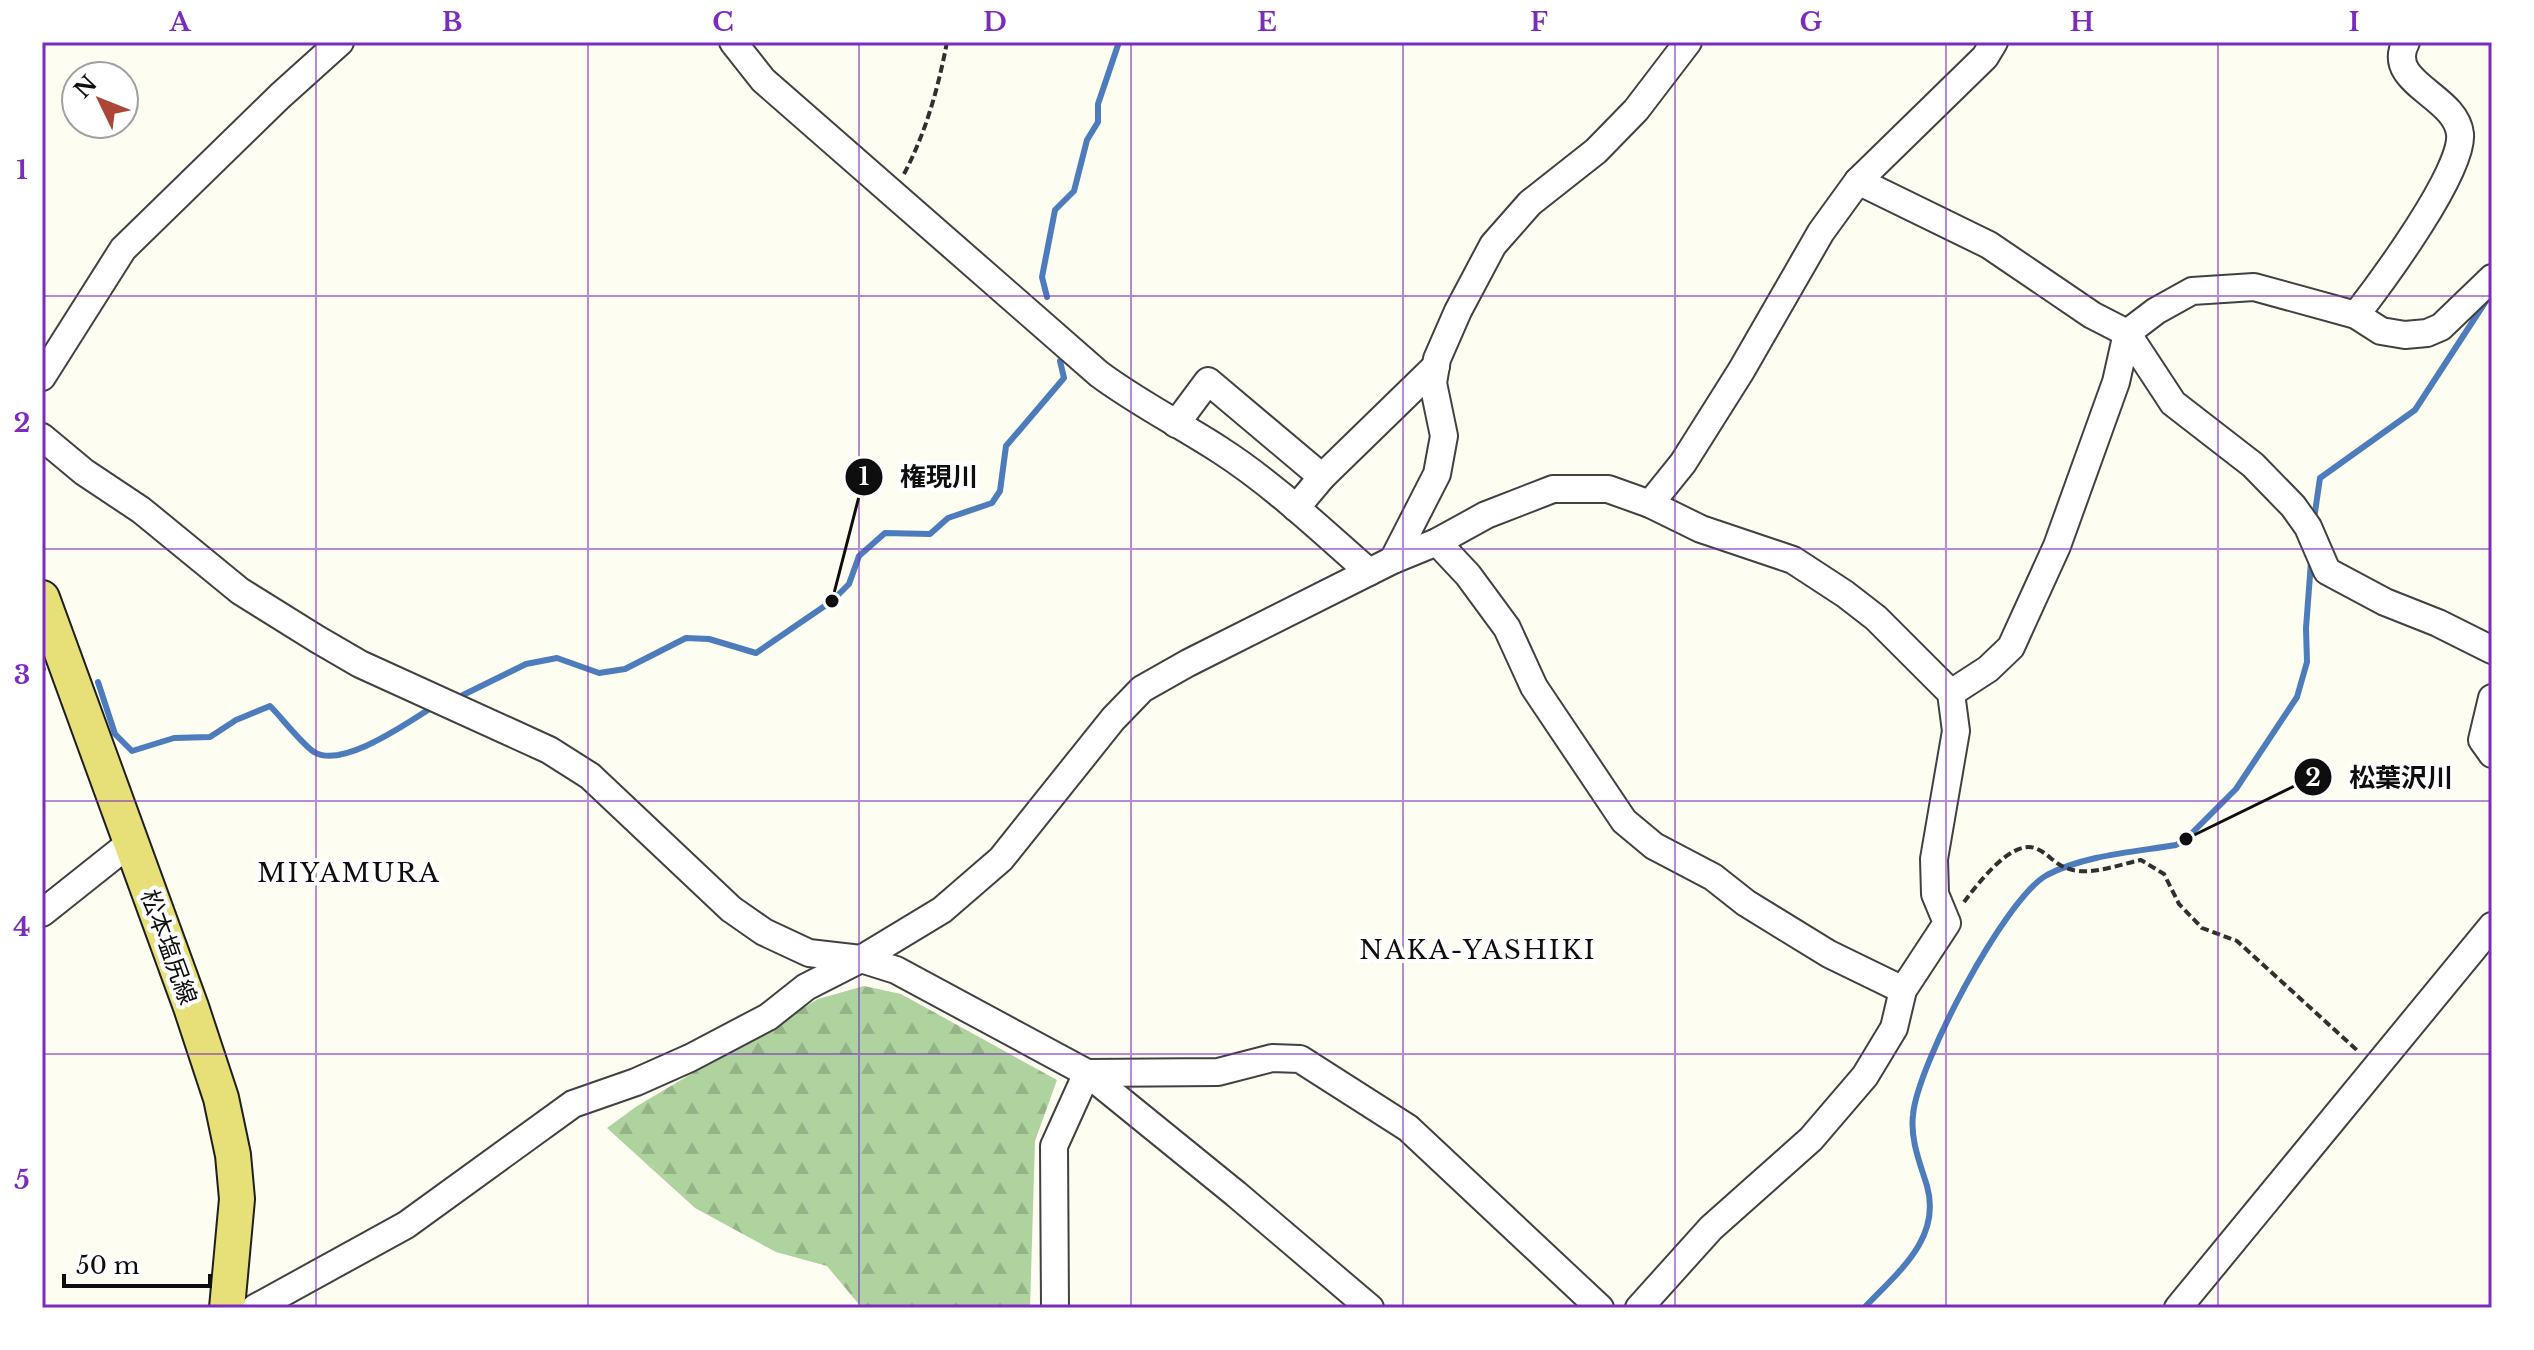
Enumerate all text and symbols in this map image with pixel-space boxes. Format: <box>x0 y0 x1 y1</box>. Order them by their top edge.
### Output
text: A <box>168 6 191 38</box>
text: B <box>442 6 462 38</box>
text: C <box>712 6 734 38</box>
text: D <box>983 6 1007 38</box>
text: E <box>1257 6 1277 38</box>
text: F <box>1530 6 1548 38</box>
text: G <box>1800 6 1823 38</box>
text: H <box>2070 6 2094 38</box>
text: I <box>2348 6 2360 38</box>
north arrow <box>60 60 140 140</box>
text: N <box>69 70 103 103</box>
text: 1 <box>16 154 28 186</box>
text: 2 <box>14 407 30 439</box>
callout: 権現川 <box>844 452 994 502</box>
text: 権現川 <box>900 461 978 493</box>
text: 1 <box>859 462 869 491</box>
text: 3 <box>14 659 30 691</box>
callout: 松葉沢川 <box>2293 752 2469 802</box>
text: 松葉沢川 <box>2349 762 2453 794</box>
text: 2 <box>2305 763 2321 792</box>
district label: MIYAMURA <box>257 857 441 889</box>
street label: 松本塩尻線 <box>135 886 203 1008</box>
text: 4 <box>13 911 31 943</box>
district label: NAKA-YASHIKI <box>1359 934 1597 966</box>
text: 5 <box>14 1164 30 1196</box>
scale bar <box>64 1238 210 1288</box>
text: 50 m <box>76 1251 140 1280</box>

